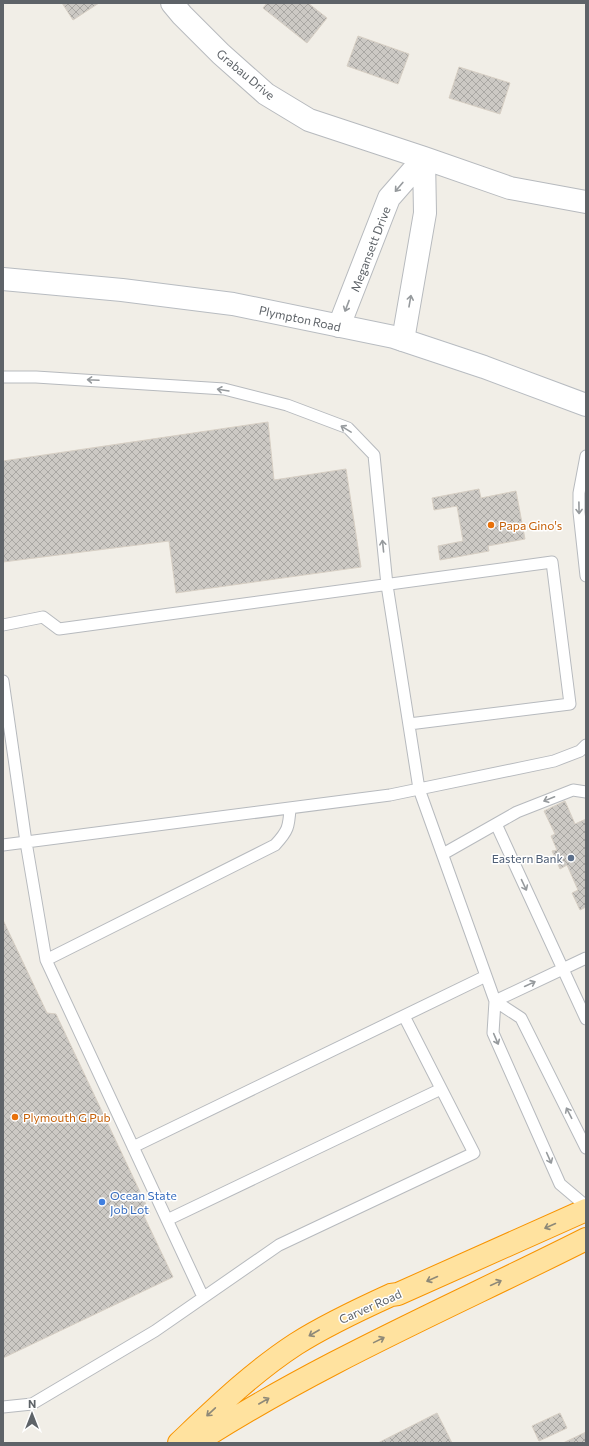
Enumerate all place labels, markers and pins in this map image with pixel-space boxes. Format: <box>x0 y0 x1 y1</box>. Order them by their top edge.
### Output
place label: Papa Gino's <box>499 518 562 532</box>
marker: Papa Gino's <box>486 520 496 530</box>
place label: Eastern Bank <box>492 851 563 865</box>
marker: Eastern Bank <box>566 853 576 863</box>
place label: Plymouth G Pub <box>23 1110 111 1124</box>
marker: Plymouth G Pub <box>10 1112 20 1122</box>
place label: Ocean State Job Lot <box>110 1188 177 1217</box>
marker: Ocean State Job Lot <box>97 1197 107 1207</box>

